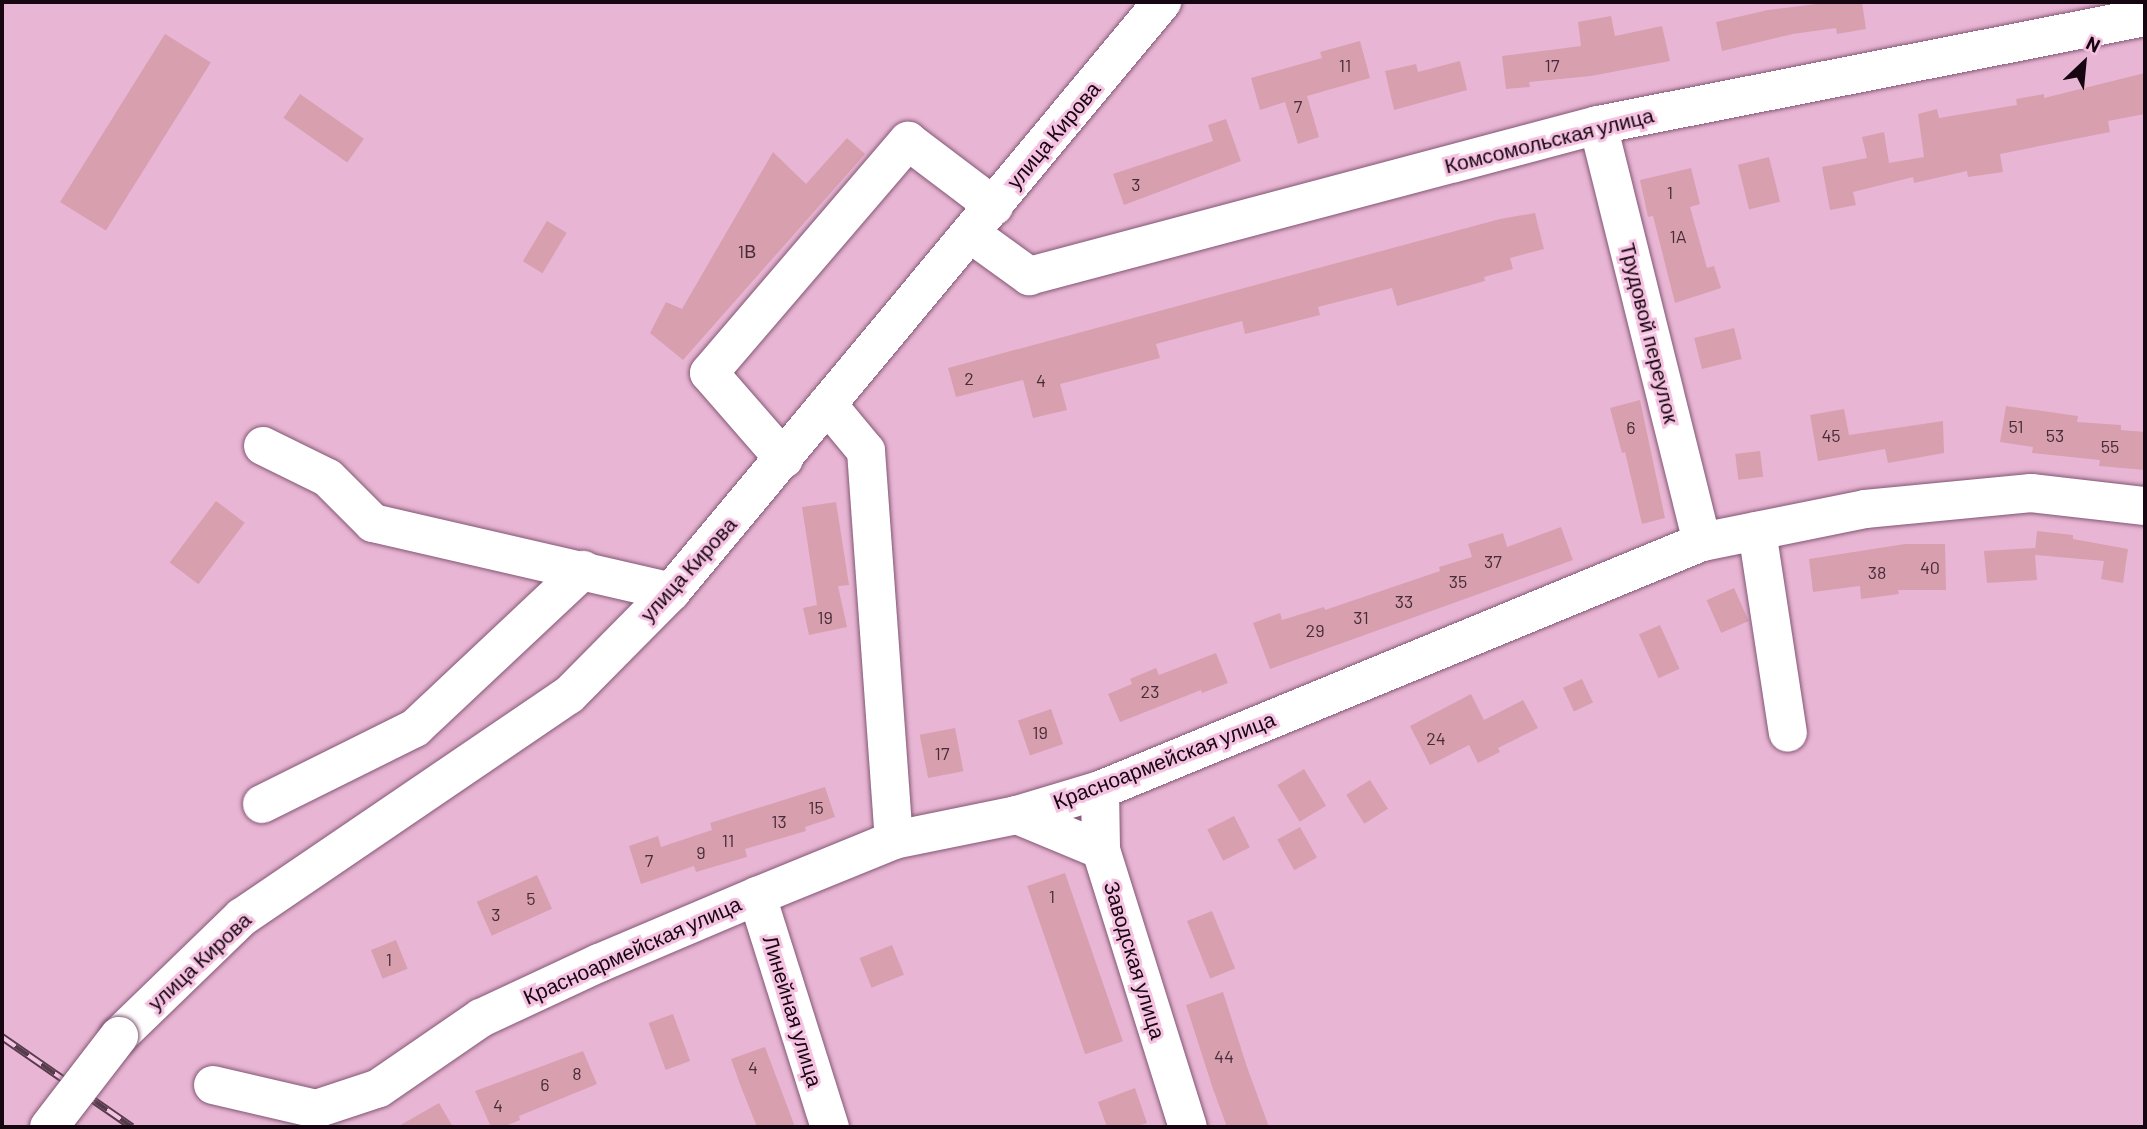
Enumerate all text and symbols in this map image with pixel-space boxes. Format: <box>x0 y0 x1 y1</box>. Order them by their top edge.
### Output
north arrow <box>2049 28 2119 98</box>
text: N <box>2083 31 2104 57</box>
house number: 11 <box>1339 54 1351 76</box>
house number: 17 <box>1545 54 1559 76</box>
street label: улица Кирова <box>1001 76 1105 194</box>
house number: 7 <box>1294 95 1302 117</box>
street label: Комсомольская улица <box>1442 102 1656 178</box>
house number: 3 <box>1131 173 1141 195</box>
house number: 1 <box>1667 181 1673 203</box>
house number: 1A <box>1669 225 1687 247</box>
house number: 1В <box>738 240 756 262</box>
street label: Трудовой переулок <box>1615 240 1685 426</box>
house number: 2 <box>964 367 974 389</box>
house number: 4 <box>1036 369 1046 391</box>
house number: 51 <box>2008 415 2024 437</box>
house number: 6 <box>1626 416 1636 438</box>
house number: 45 <box>1821 424 1841 446</box>
house number: 53 <box>2046 424 2064 446</box>
house number: 55 <box>2101 435 2119 457</box>
street label: улица Кирова <box>635 512 741 626</box>
house number: 37 <box>1484 550 1502 572</box>
house number: 40 <box>1920 556 1940 578</box>
house number: 38 <box>1868 561 1886 583</box>
house number: 35 <box>1449 570 1467 592</box>
house number: 33 <box>1395 590 1413 612</box>
house number: 19 <box>817 606 833 628</box>
house number: 31 <box>1353 606 1369 628</box>
house number: 29 <box>1305 619 1325 641</box>
house number: 23 <box>1141 680 1159 702</box>
street label: Красноармейская улица <box>1049 706 1279 814</box>
house number: 19 <box>1032 721 1048 743</box>
house number: 24 <box>1426 727 1446 749</box>
house number: 17 <box>935 742 949 764</box>
house number: 15 <box>808 796 824 818</box>
house number: 13 <box>771 810 787 832</box>
house number: 11 <box>722 829 734 851</box>
house number: 9 <box>696 841 706 863</box>
house number: 7 <box>645 849 653 871</box>
street label: Заводская улица <box>1099 878 1171 1042</box>
house number: 1 <box>1049 885 1055 907</box>
house number: 5 <box>526 887 536 909</box>
street label: Красноармейская улица <box>519 891 745 1009</box>
house number: 3 <box>491 903 501 925</box>
street label: улица Кирова <box>142 907 256 1015</box>
street label: Линейная улица <box>758 932 828 1090</box>
house number: 1 <box>386 948 392 970</box>
house number: 44 <box>1214 1045 1234 1067</box>
house number: 4 <box>748 1056 758 1078</box>
house number: 8 <box>572 1062 582 1084</box>
house number: 6 <box>540 1073 550 1095</box>
house number: 4 <box>493 1094 503 1116</box>

